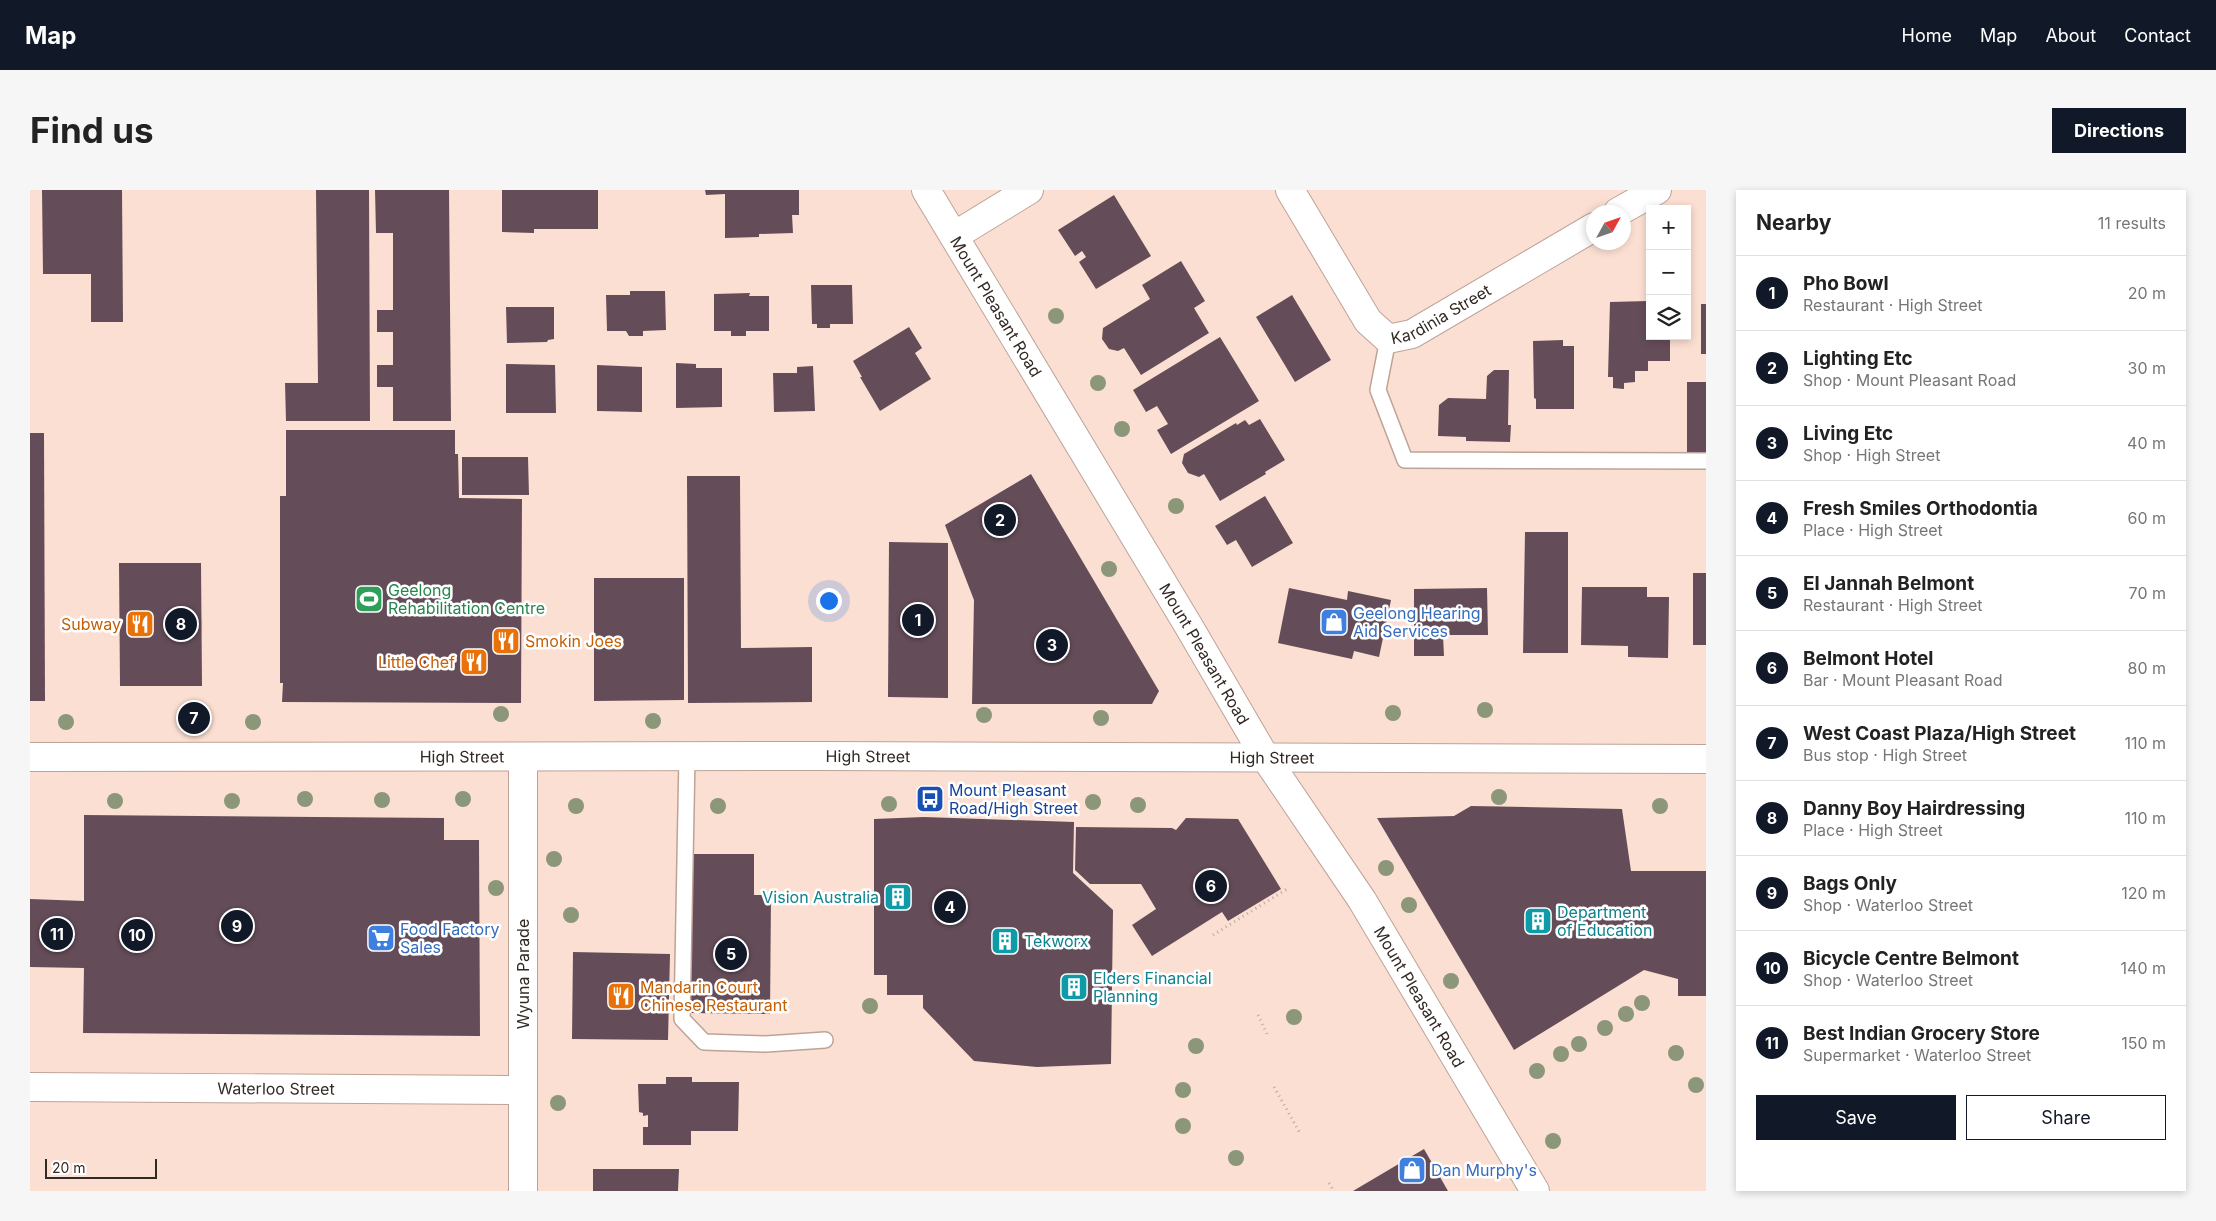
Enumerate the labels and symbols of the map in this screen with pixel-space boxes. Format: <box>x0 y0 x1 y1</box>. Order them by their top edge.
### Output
north arrow <box>1586 205 1631 250</box>
street label: Mount Pleasant Road <box>946 233 1046 380</box>
street label: Kardinia Street <box>1389 280 1494 348</box>
pin: 2 <box>984 501 1016 539</box>
place label: Geelong Rehabilitation Centre <box>388 580 545 618</box>
street label: Mount Pleasant Road <box>1155 580 1254 728</box>
sports icon: Geelong Rehabilitation Centre <box>354 584 384 614</box>
your location <box>816 588 842 614</box>
pin: 1 <box>902 601 934 639</box>
place label: Geelong Hearing Aid Services <box>1353 603 1481 641</box>
pin: 8 <box>165 605 197 643</box>
shop icon: Geelong Hearing Aid Services <box>1319 607 1349 637</box>
restaurant icon: Subway <box>125 609 155 639</box>
place label: Subway <box>61 614 121 634</box>
restaurant icon: Smokin Joes <box>491 626 521 656</box>
pin: 3 <box>1036 626 1068 664</box>
place label: Smokin Joes <box>525 631 622 651</box>
restaurant icon: Little Chef <box>459 647 489 677</box>
place label: Little Chef <box>378 652 455 672</box>
pin: 7 <box>178 699 210 737</box>
street label: High Street <box>420 746 504 767</box>
street label: High Street <box>826 746 910 766</box>
street label: High Street <box>1230 747 1314 768</box>
place label: Mount Pleasant Road/High Street <box>949 780 1078 818</box>
bus stop icon: Mount Pleasant Road/High Street <box>915 784 945 814</box>
pin: 6 <box>1195 867 1227 905</box>
building icon: Vision Australia <box>883 882 913 912</box>
place label: Vision Australia <box>762 887 879 907</box>
pin: 4 <box>934 888 966 926</box>
place label: Department of Education <box>1557 902 1652 940</box>
building icon: Department of Education <box>1523 906 1553 936</box>
pin: 9 <box>221 907 253 945</box>
pin: 11 <box>41 915 73 953</box>
pin: 10 <box>121 916 153 954</box>
place label: Food Factory Sales <box>400 919 499 957</box>
street label: Wyuna Parade <box>513 919 533 1029</box>
supermarket icon: Food Factory Sales <box>366 923 396 953</box>
street label: Mount Pleasant Road <box>1370 923 1469 1071</box>
building icon: Tekworx <box>990 926 1020 956</box>
place label: Tekworx <box>1024 931 1089 951</box>
pin: 5 <box>715 935 747 973</box>
place label: Elders Financial Planning <box>1093 968 1212 1006</box>
building icon: Elders Financial Planning <box>1059 972 1089 1002</box>
place label: Mandarin Court Chinese Restaurant <box>640 977 787 1015</box>
restaurant icon: Mandarin Court Chinese Restaurant <box>606 981 636 1011</box>
street label: Waterloo Street <box>217 1078 335 1099</box>
shop icon: Dan Murphy's <box>1397 1155 1427 1185</box>
scale bar <box>45 1156 158 1179</box>
place label: Dan Murphy's <box>1431 1160 1537 1180</box>

